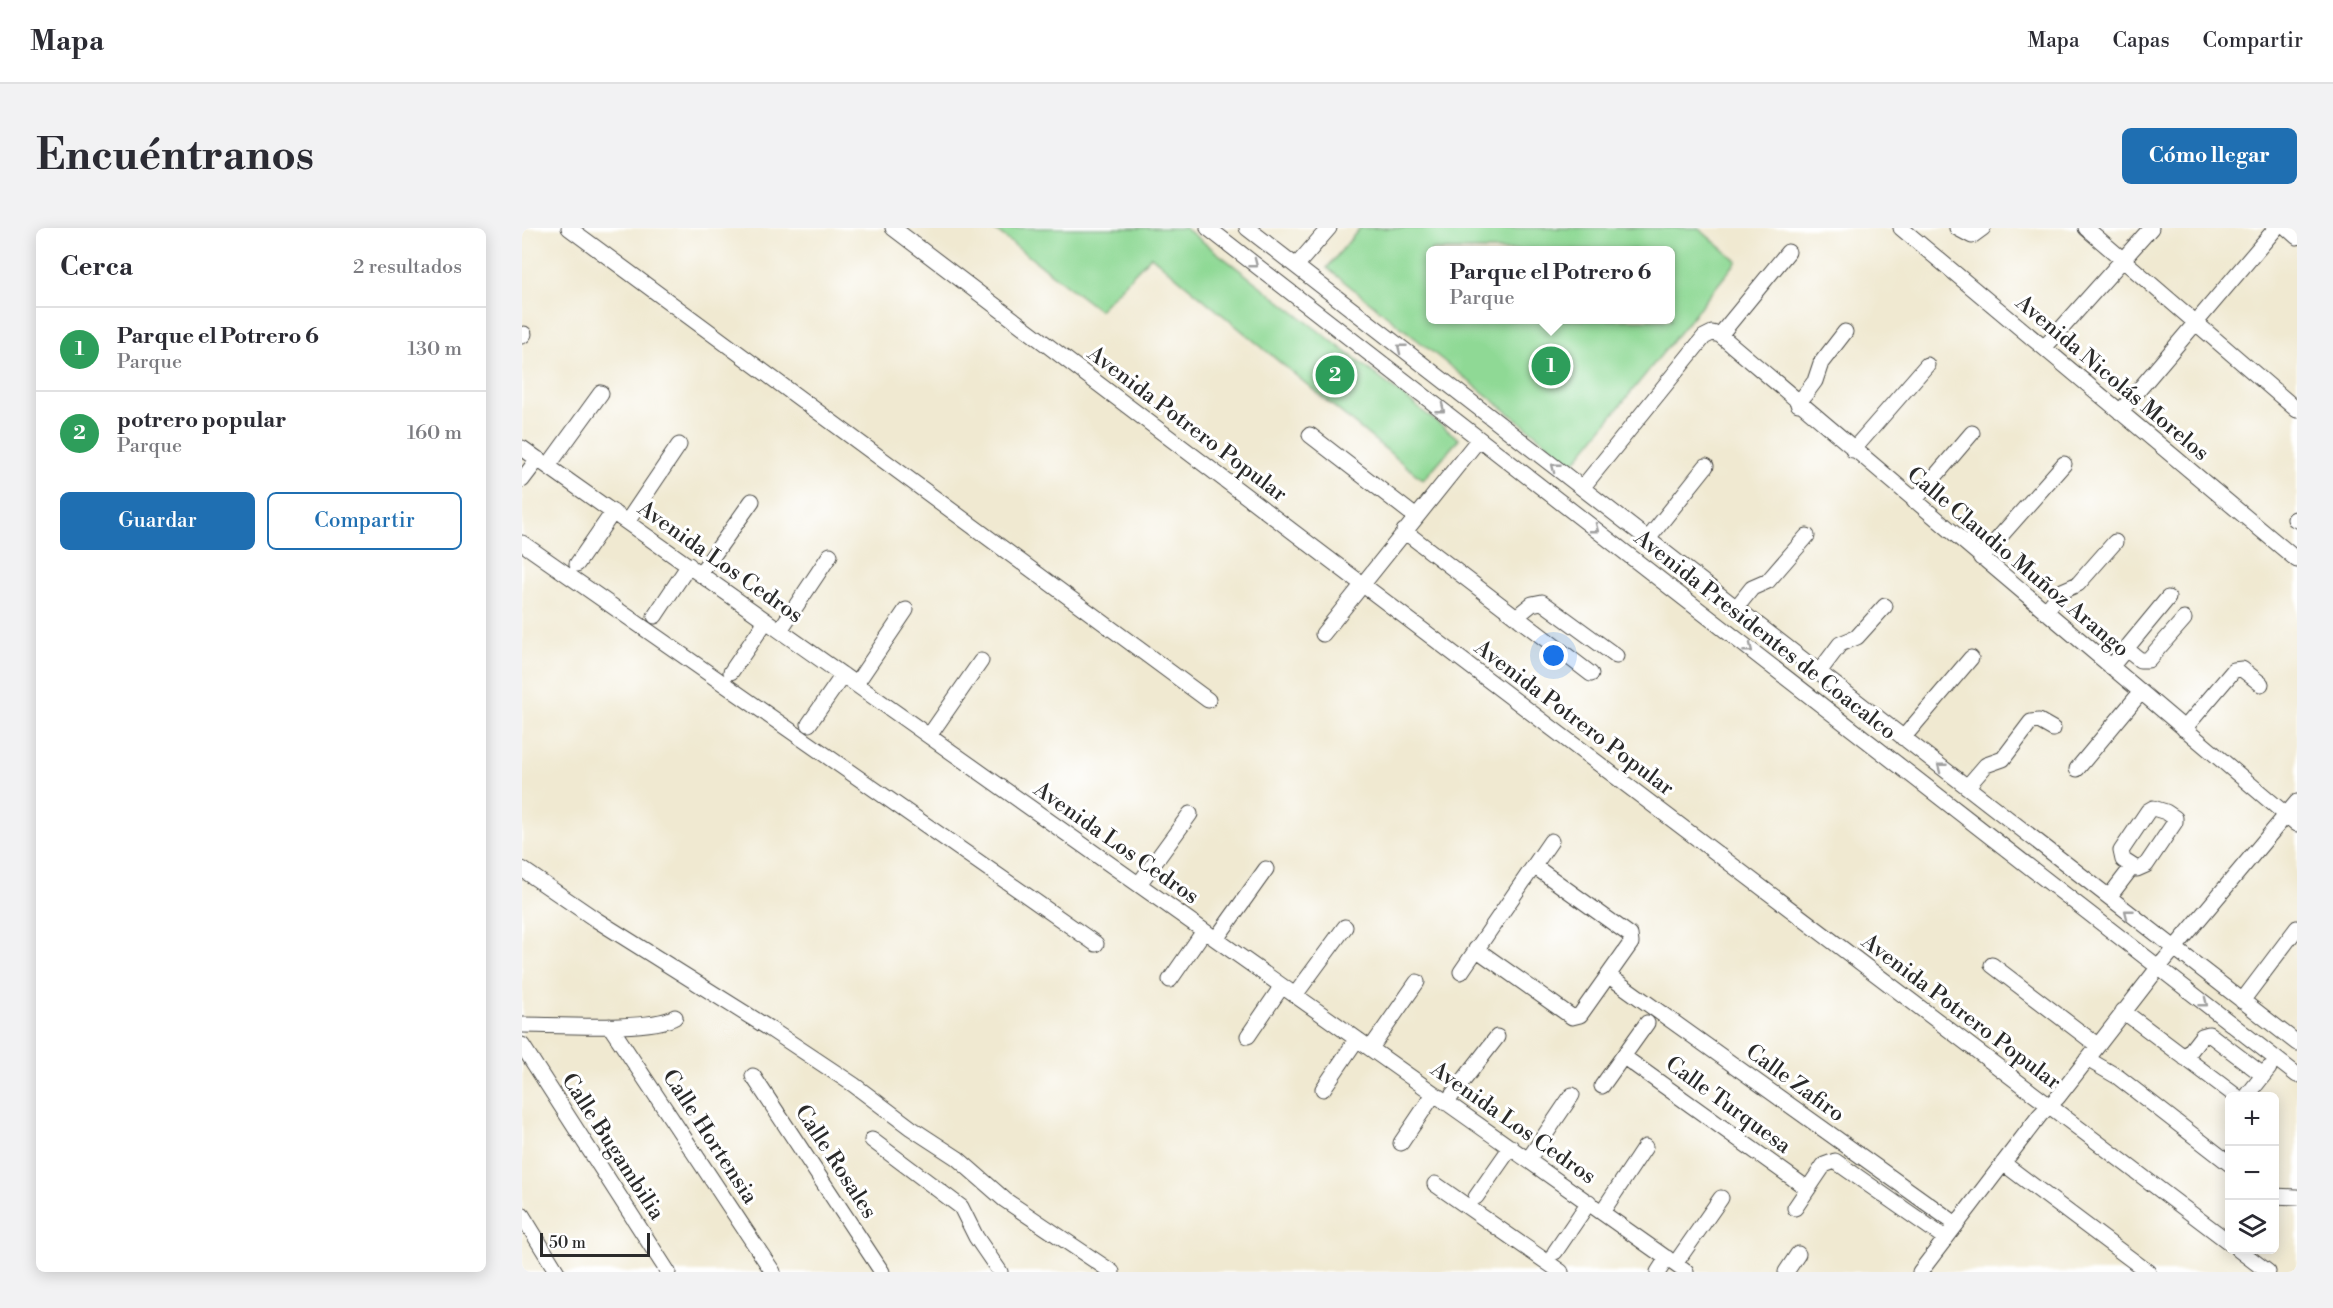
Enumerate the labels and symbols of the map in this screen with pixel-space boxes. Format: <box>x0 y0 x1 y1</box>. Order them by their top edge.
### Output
one-way arrow <box>1247 256 1258 267</box>
street label: Avenida Nicolás Morelos <box>2009 289 2214 467</box>
street label: Avenida Potrero Popular <box>1081 340 1292 508</box>
one-way arrow <box>1397 344 1408 355</box>
pin: 1 <box>1532 344 1570 388</box>
pin: 2 <box>1316 352 1354 398</box>
one-way arrow <box>1435 402 1446 413</box>
street label: Calle Claudio Muñoz Arango <box>1901 461 2135 663</box>
one-way arrow <box>1551 464 1562 475</box>
street label: Avenida Los Cedros <box>632 495 808 629</box>
one-way arrow <box>1588 522 1599 533</box>
street label: Avenida Presidentes de Coacalco <box>1628 524 1902 746</box>
street label: Avenida Potrero Popular <box>1468 634 1679 802</box>
your location <box>1539 641 1568 670</box>
one-way arrow <box>1742 642 1753 653</box>
one-way arrow <box>1937 764 1948 775</box>
street label: Avenida Los Cedros <box>1028 776 1204 910</box>
one-way arrow <box>2124 909 2135 920</box>
street label: Avenida Potrero Popular <box>1855 928 2066 1096</box>
one-way arrow <box>2197 996 2208 1007</box>
street label: Calle Zafiro <box>1740 1038 1850 1128</box>
street label: Calle Turquesa <box>1660 1051 1797 1160</box>
street label: Avenida Los Cedros <box>1425 1056 1601 1190</box>
street label: Calle Hortensia <box>656 1065 764 1210</box>
street label: Calle Bugambilia <box>555 1068 671 1226</box>
street label: Calle Rosales <box>789 1100 883 1224</box>
scale bar <box>540 1230 650 1258</box>

